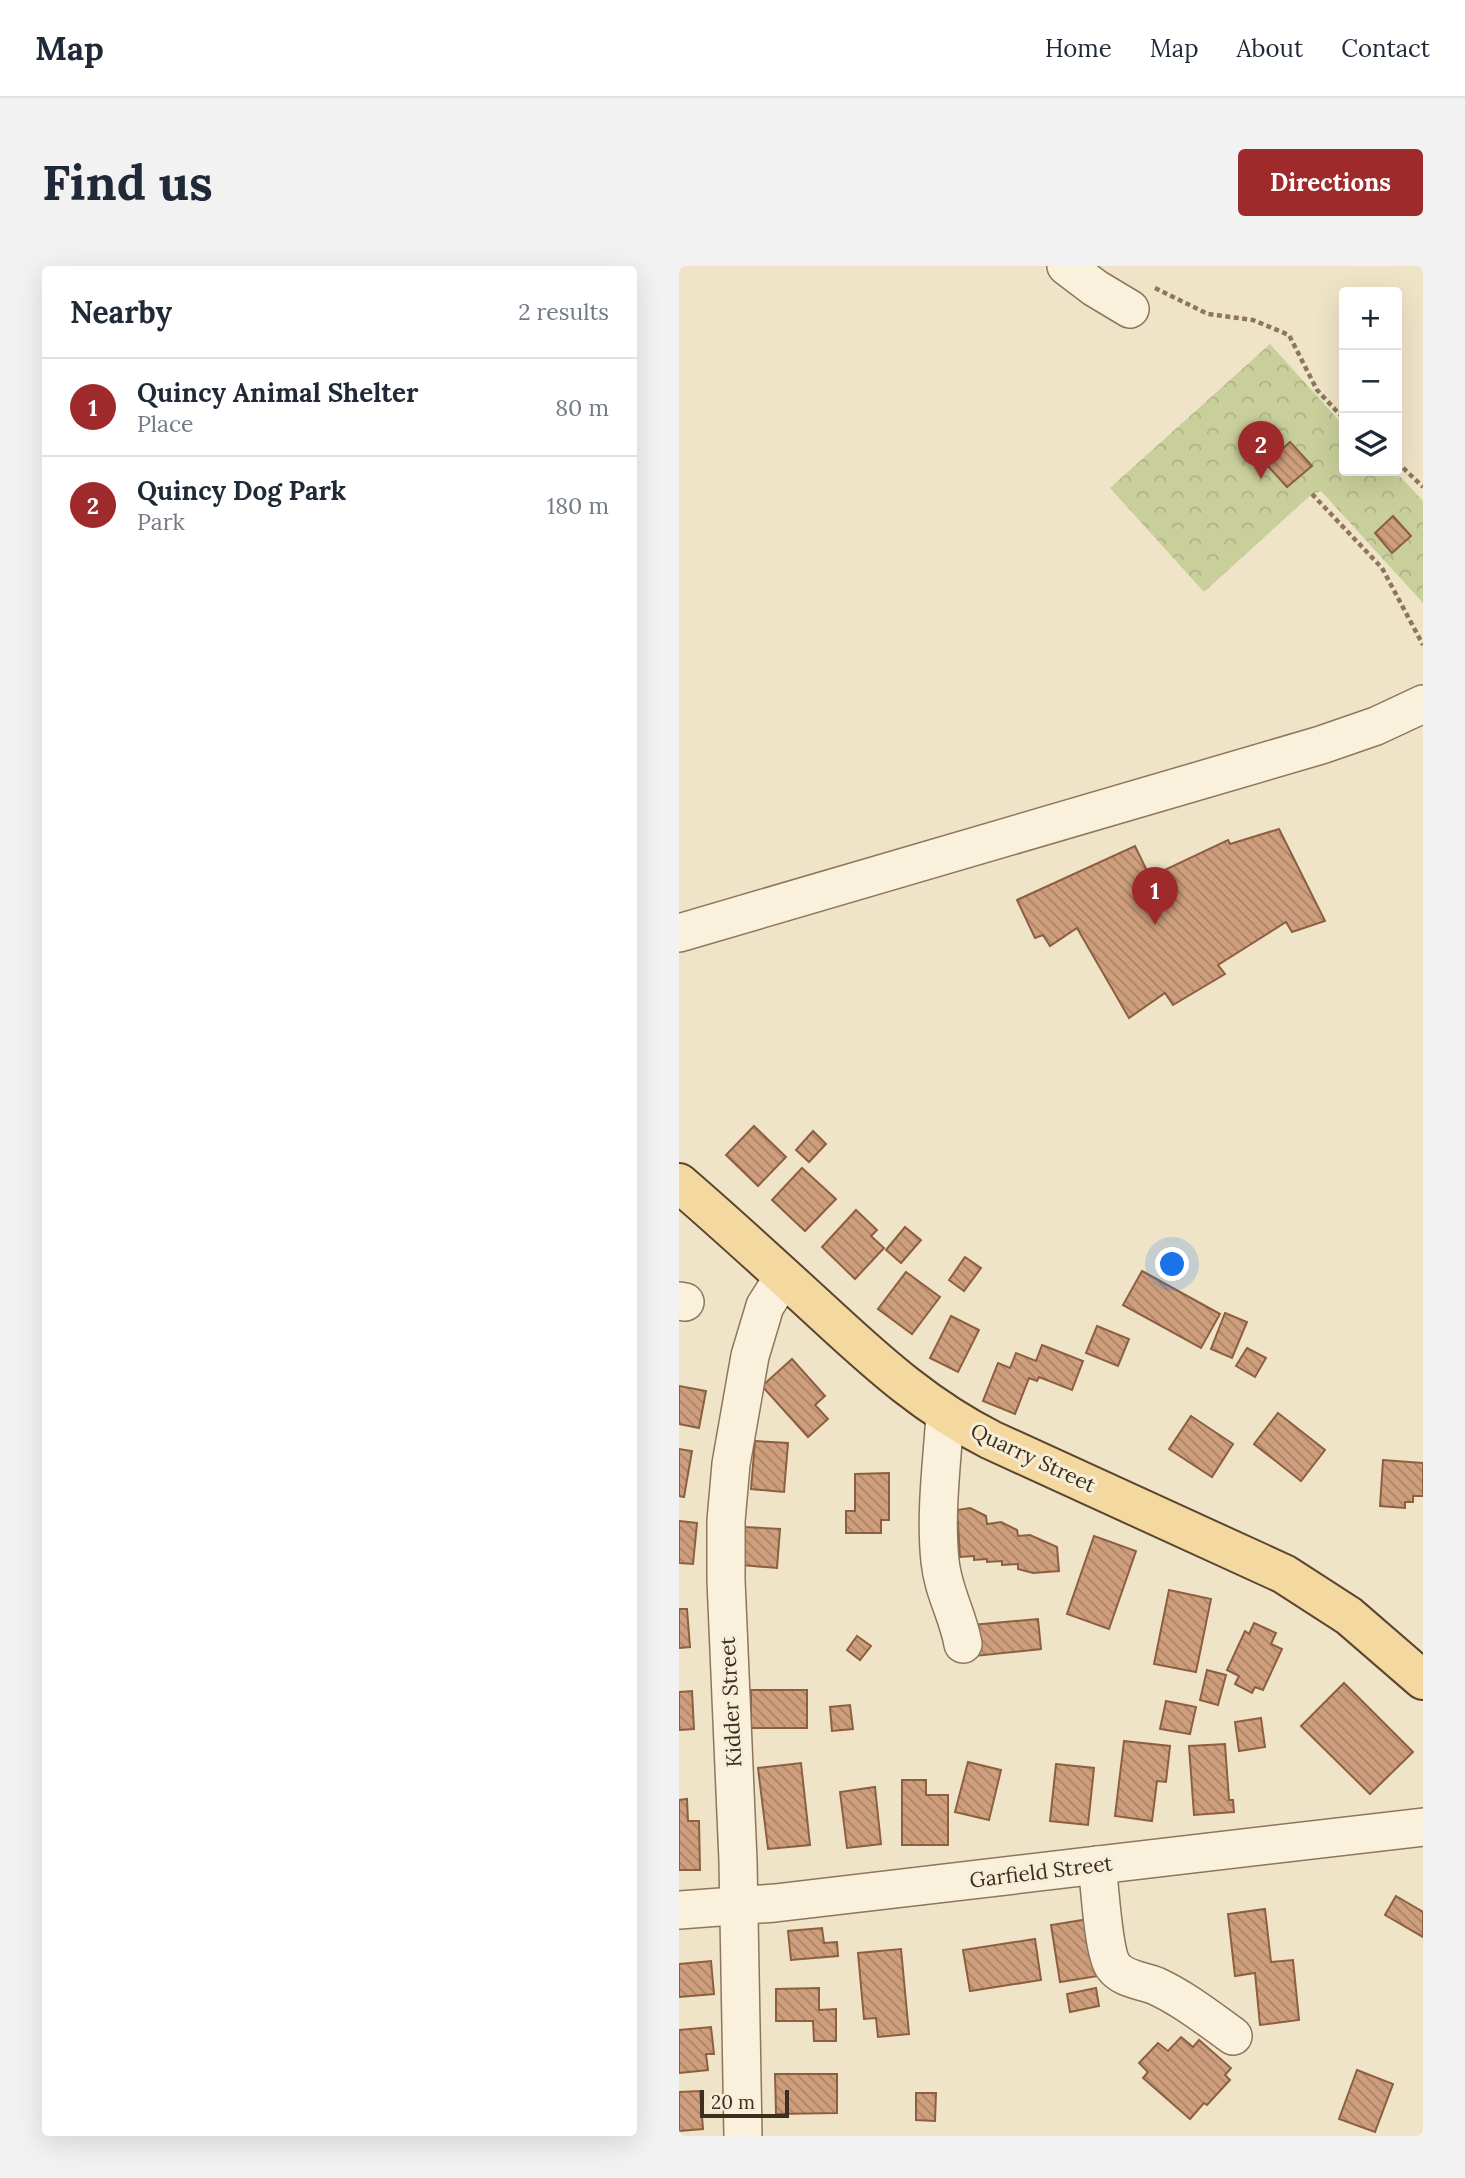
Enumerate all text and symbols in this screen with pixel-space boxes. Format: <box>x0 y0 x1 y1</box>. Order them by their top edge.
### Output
text: Map <box>35 27 104 69</box>
text: Home <box>1045 33 1112 64</box>
text: Map <box>1150 33 1199 64</box>
text: About <box>1237 33 1303 64</box>
text: Contact <box>1341 33 1430 64</box>
button: Directions <box>1238 149 1423 216</box>
text: Find us <box>42 151 213 213</box>
map controls <box>1339 287 1402 476</box>
button: + <box>1339 287 1402 350</box>
text: Nearby <box>70 293 172 331</box>
text: 2 results <box>518 297 609 326</box>
button: − <box>1339 350 1402 413</box>
text: Quincy Animal Shelter <box>137 376 418 409</box>
text: 1 <box>88 393 98 422</box>
text: 80 m <box>555 393 609 422</box>
text: Place <box>137 409 194 438</box>
button: layers <box>1339 413 1402 476</box>
pin: 2 <box>1238 421 1284 479</box>
text: Quincy Dog Park <box>137 474 346 507</box>
text: 2 <box>87 491 99 520</box>
text: 180 m <box>547 491 609 520</box>
text: Park <box>137 507 185 536</box>
pin: 1 <box>1132 867 1178 925</box>
your location <box>1155 1247 1189 1281</box>
street label: Quarry Street <box>966 1417 1101 1499</box>
street label: Kidder Street <box>714 1635 747 1768</box>
street label: Garfield Street <box>968 1849 1115 1894</box>
scale bar <box>700 2087 789 2119</box>
text: 20 m <box>711 2090 755 2114</box>

